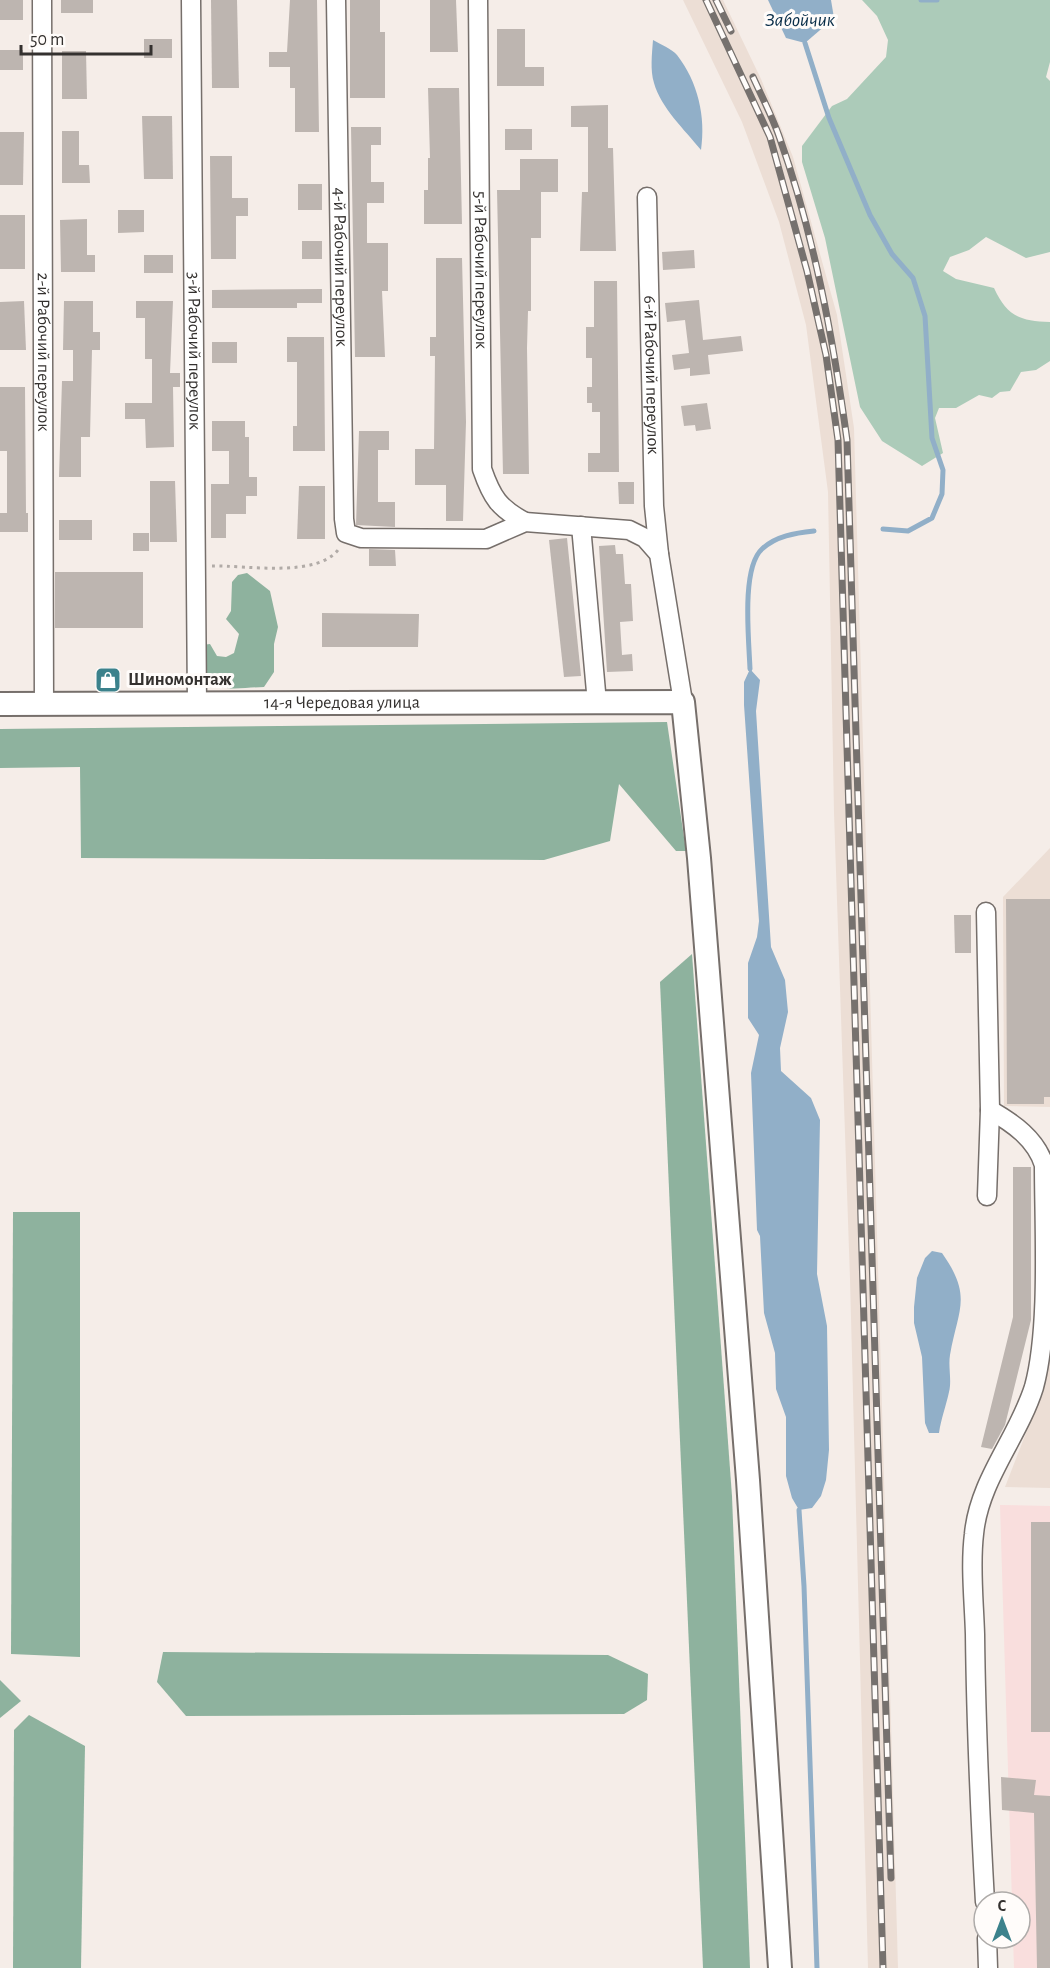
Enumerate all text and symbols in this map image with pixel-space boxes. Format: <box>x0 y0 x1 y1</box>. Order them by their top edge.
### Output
water label: Забойчик <box>765 10 836 30</box>
scale bar <box>21 18 152 56</box>
text: 50 m <box>30 31 64 49</box>
street label: 4-й Рабочий переулок <box>330 187 350 347</box>
street label: 5-й Рабочий переулок <box>471 191 490 350</box>
street label: 3-й Рабочий переулок <box>184 272 204 431</box>
street label: 2-й Рабочий переулок <box>34 273 53 432</box>
street label: 6-й Рабочий переулок <box>640 295 662 455</box>
shop icon: Шиномонтаж <box>93 665 123 695</box>
place label: Шиномонтаж <box>128 671 232 689</box>
street label: 14-я Чередовая улица <box>264 694 420 712</box>
north arrow <box>972 1890 1032 1950</box>
text: С <box>998 1898 1007 1914</box>

